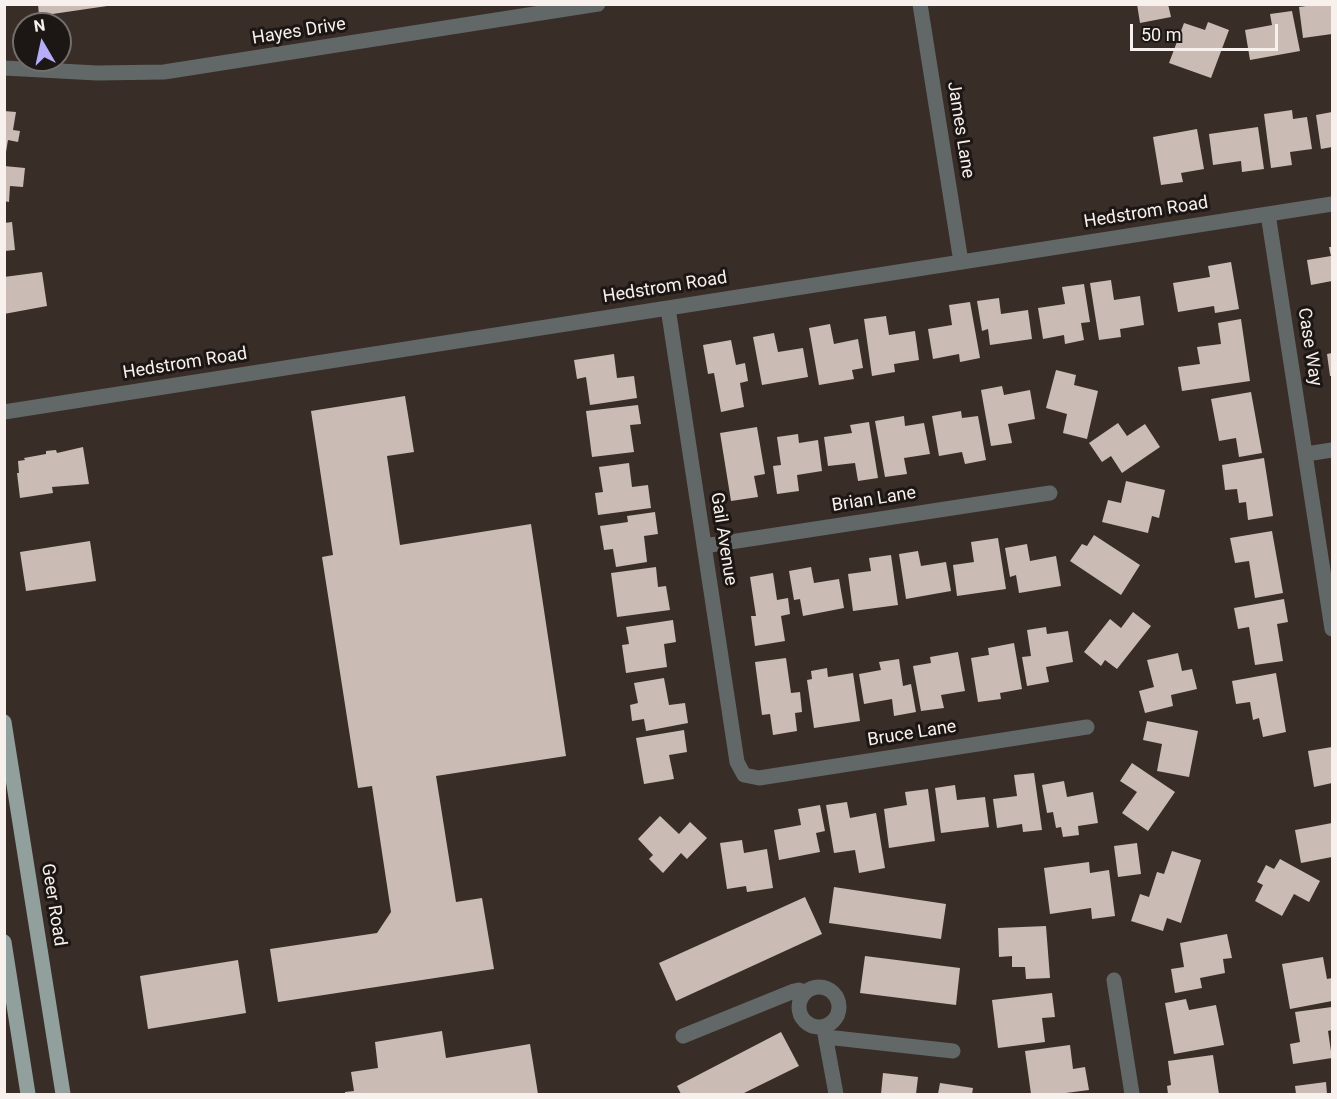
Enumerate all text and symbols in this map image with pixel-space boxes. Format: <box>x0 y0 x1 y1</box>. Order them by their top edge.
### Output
north arrow <box>12 12 72 72</box>
scale bar <box>1133 12 1282 50</box>
street label: Hayes Drive <box>251 14 347 50</box>
text: N <box>32 15 46 36</box>
text: 50 m <box>1141 24 1181 45</box>
street label: James Lane <box>942 80 978 180</box>
street label: Hedstrom Road <box>1082 193 1210 233</box>
street label: Hedstrom Road <box>601 268 729 308</box>
street label: Case Way <box>1292 306 1326 388</box>
street label: Hedstrom Road <box>121 344 249 384</box>
street label: Brian Lane <box>830 483 918 517</box>
street label: Gail Avenue <box>705 491 741 587</box>
street label: Bruce Lane <box>866 716 958 752</box>
street label: Geer Road <box>36 862 70 948</box>

